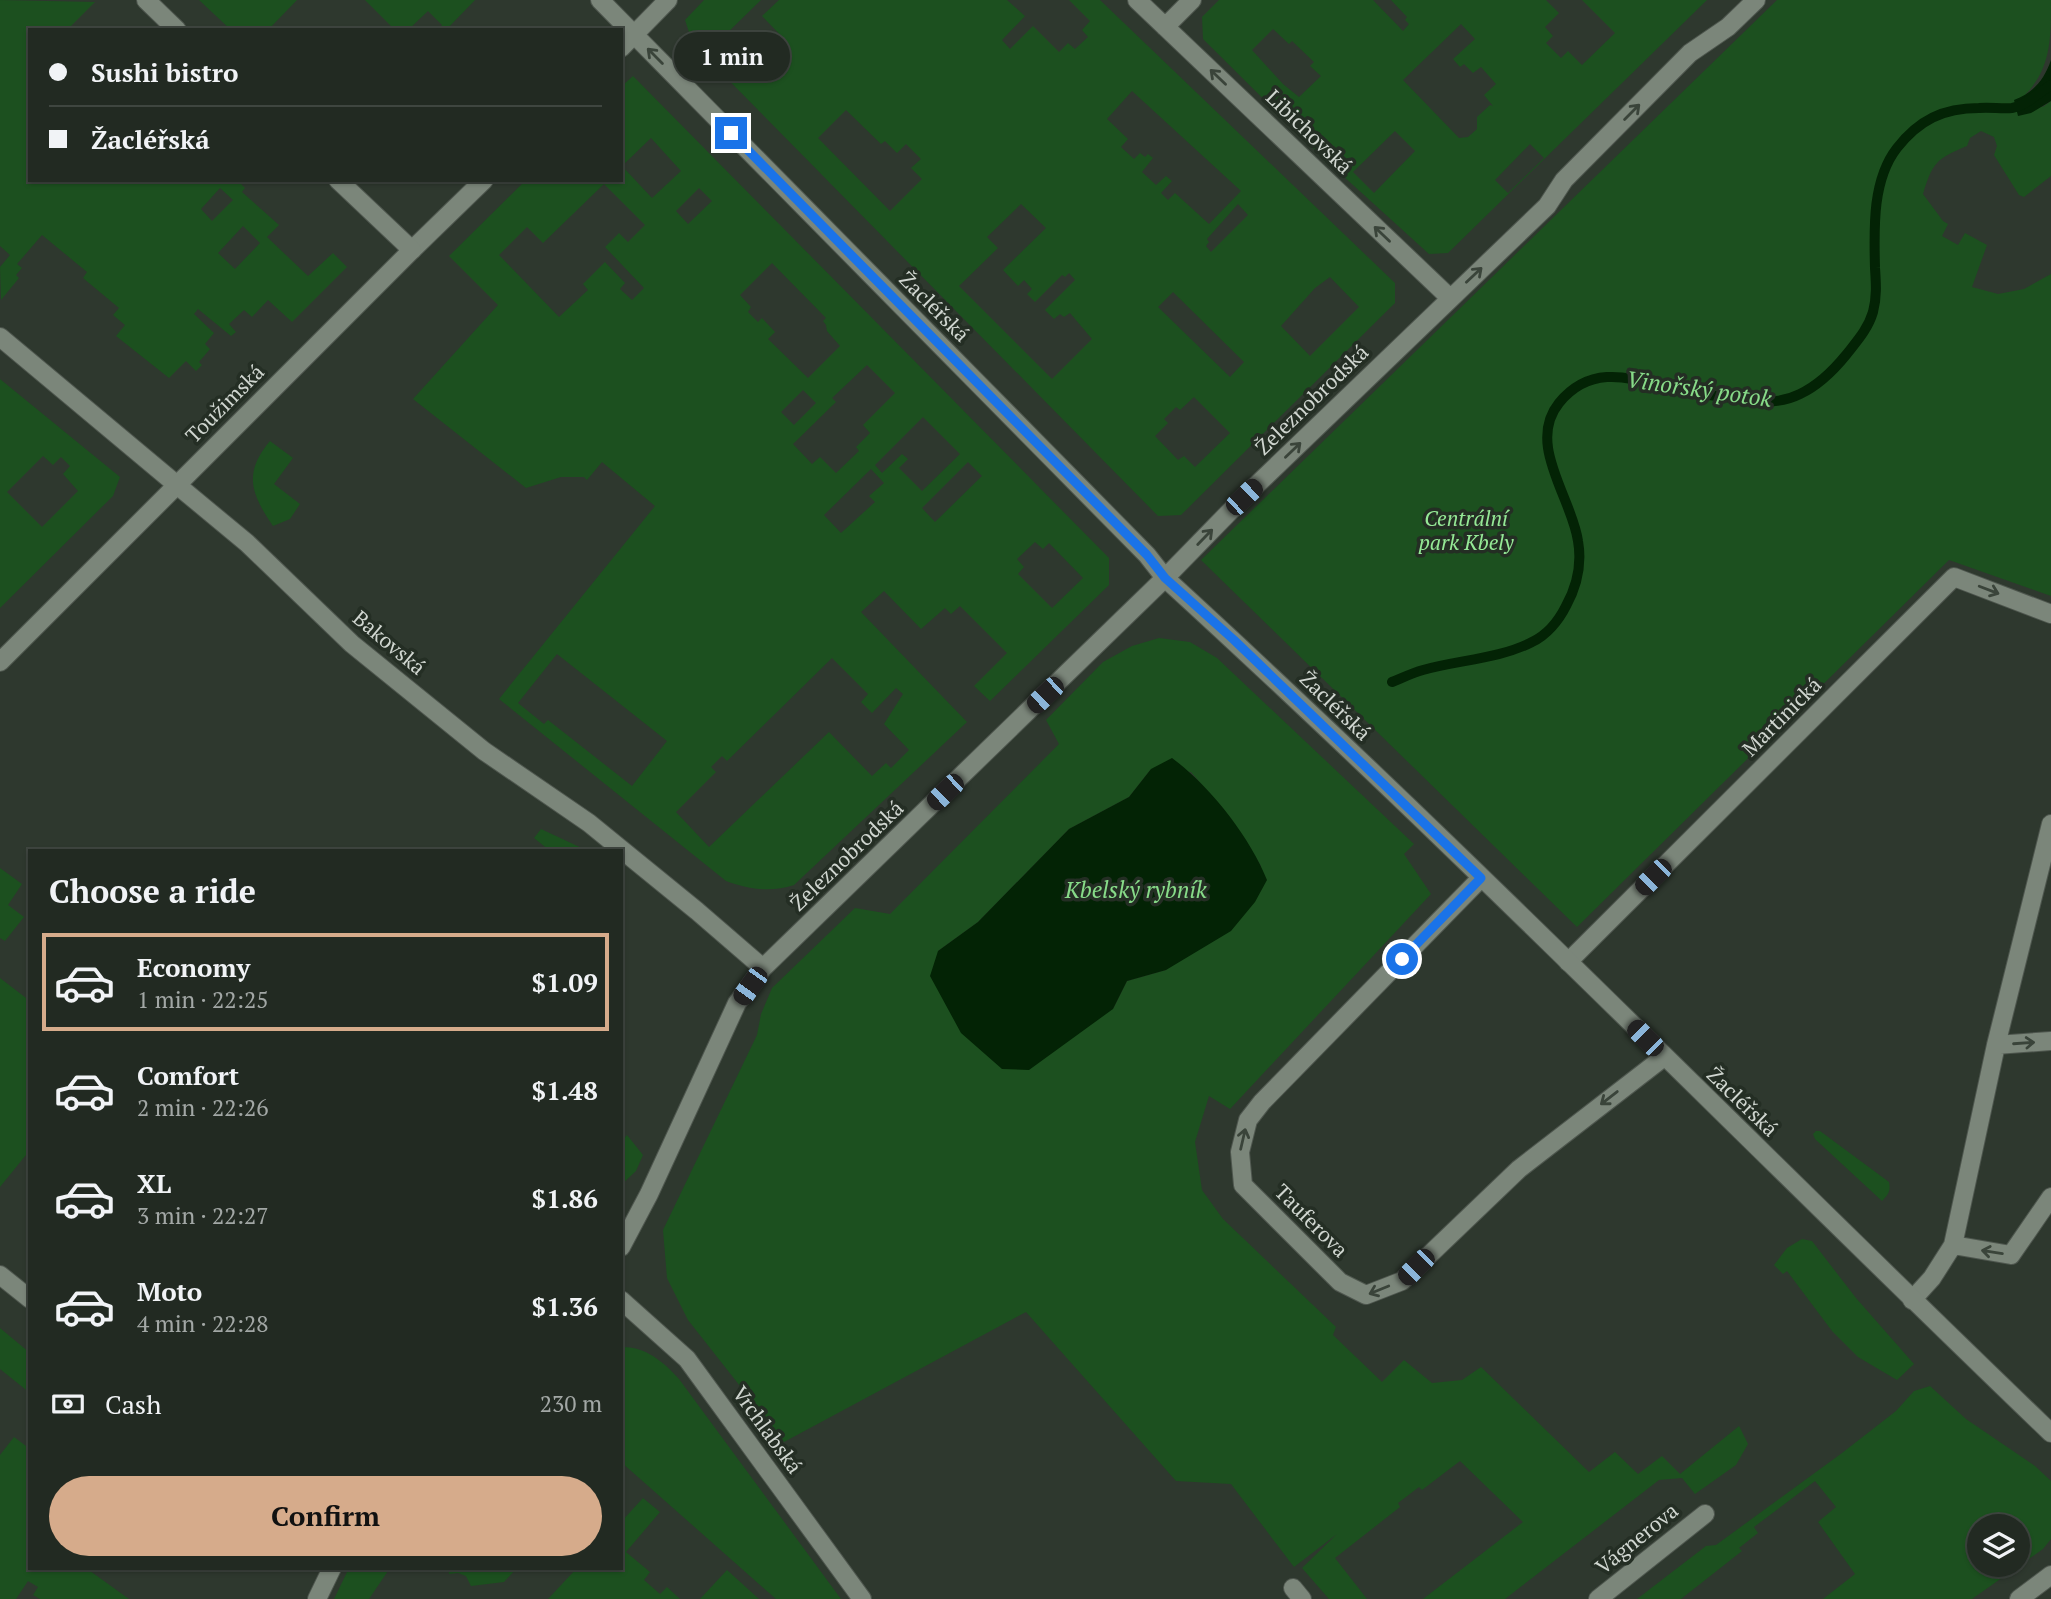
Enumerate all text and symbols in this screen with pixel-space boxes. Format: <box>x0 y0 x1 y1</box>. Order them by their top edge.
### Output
callout: 1 min <box>673 32 789 80</box>
text: 1 min <box>701 41 763 72</box>
one-way arrow <box>647 48 664 65</box>
text: Sushi bistro <box>91 55 238 89</box>
one-way arrow <box>1209 69 1226 86</box>
street label: Libichovská <box>1260 83 1359 180</box>
one-way arrow <box>1623 103 1640 120</box>
route end <box>715 117 747 149</box>
text: Žacléřská <box>91 122 210 156</box>
one-way arrow <box>1374 225 1391 242</box>
street label: Žacléřská <box>893 265 976 348</box>
one-way arrow <box>1465 266 1482 283</box>
street label: Železnobrodská <box>1249 338 1374 460</box>
street label: Toužimská <box>179 358 270 449</box>
water label: Vinořský potok <box>1624 363 1775 414</box>
one-way arrow <box>1284 441 1301 458</box>
car <box>1222 475 1267 519</box>
park label: Centrální park Kbely <box>1418 504 1514 556</box>
one-way arrow <box>1196 529 1213 546</box>
one-way arrow <box>1977 585 1999 598</box>
street label: Bakovská <box>348 604 432 681</box>
street label: Žacléřská <box>1294 664 1378 746</box>
street label: Martinická <box>1736 670 1827 762</box>
car <box>1023 673 1068 717</box>
car <box>923 770 968 814</box>
street label: Železnobrodská <box>784 794 909 916</box>
car <box>1631 855 1676 899</box>
text: Choose a ride <box>49 870 256 912</box>
water label: Kbelský rybník <box>1064 874 1208 905</box>
route start <box>1386 943 1418 975</box>
text: Economy <box>137 950 250 984</box>
icon: car <box>53 951 116 1014</box>
car <box>730 963 771 1009</box>
text: $1.09 <box>532 965 598 999</box>
text: 1 min · 22:25 <box>137 984 269 1015</box>
car <box>1623 1016 1668 1060</box>
one-way arrow <box>2012 1036 2035 1049</box>
text: Comfort <box>137 1058 239 1092</box>
icon: car <box>53 1059 116 1122</box>
street label: Žacléřská <box>1701 1060 1785 1142</box>
text: $1.48 <box>532 1073 598 1107</box>
one-way arrow <box>1601 1091 1619 1106</box>
text: 2 min · 22:26 <box>137 1092 269 1123</box>
one-way arrow <box>1237 1128 1250 1151</box>
text: XL <box>137 1166 171 1200</box>
icon: car <box>53 1167 116 1230</box>
street label: Tauferova <box>1269 1178 1355 1263</box>
text: $1.86 <box>532 1181 598 1215</box>
text: 3 min · 22:27 <box>137 1200 269 1231</box>
car <box>1394 1245 1439 1289</box>
one-way arrow <box>1981 1245 2004 1258</box>
text: Moto <box>137 1274 202 1308</box>
icon: car <box>53 1275 116 1338</box>
one-way arrow <box>1369 1284 1391 1297</box>
text: $1.36 <box>532 1289 598 1323</box>
text: 4 min · 22:28 <box>137 1308 269 1339</box>
street label: Vrchlabská <box>727 1380 809 1479</box>
icon: cash <box>49 1385 87 1423</box>
text: Cash <box>105 1387 161 1421</box>
text: 230 m <box>540 1388 602 1419</box>
button: Confirm <box>49 1476 602 1556</box>
street label: Vágnerova <box>1589 1496 1684 1580</box>
map controls <box>1967 1514 2030 1577</box>
button: layers <box>1967 1514 2030 1577</box>

